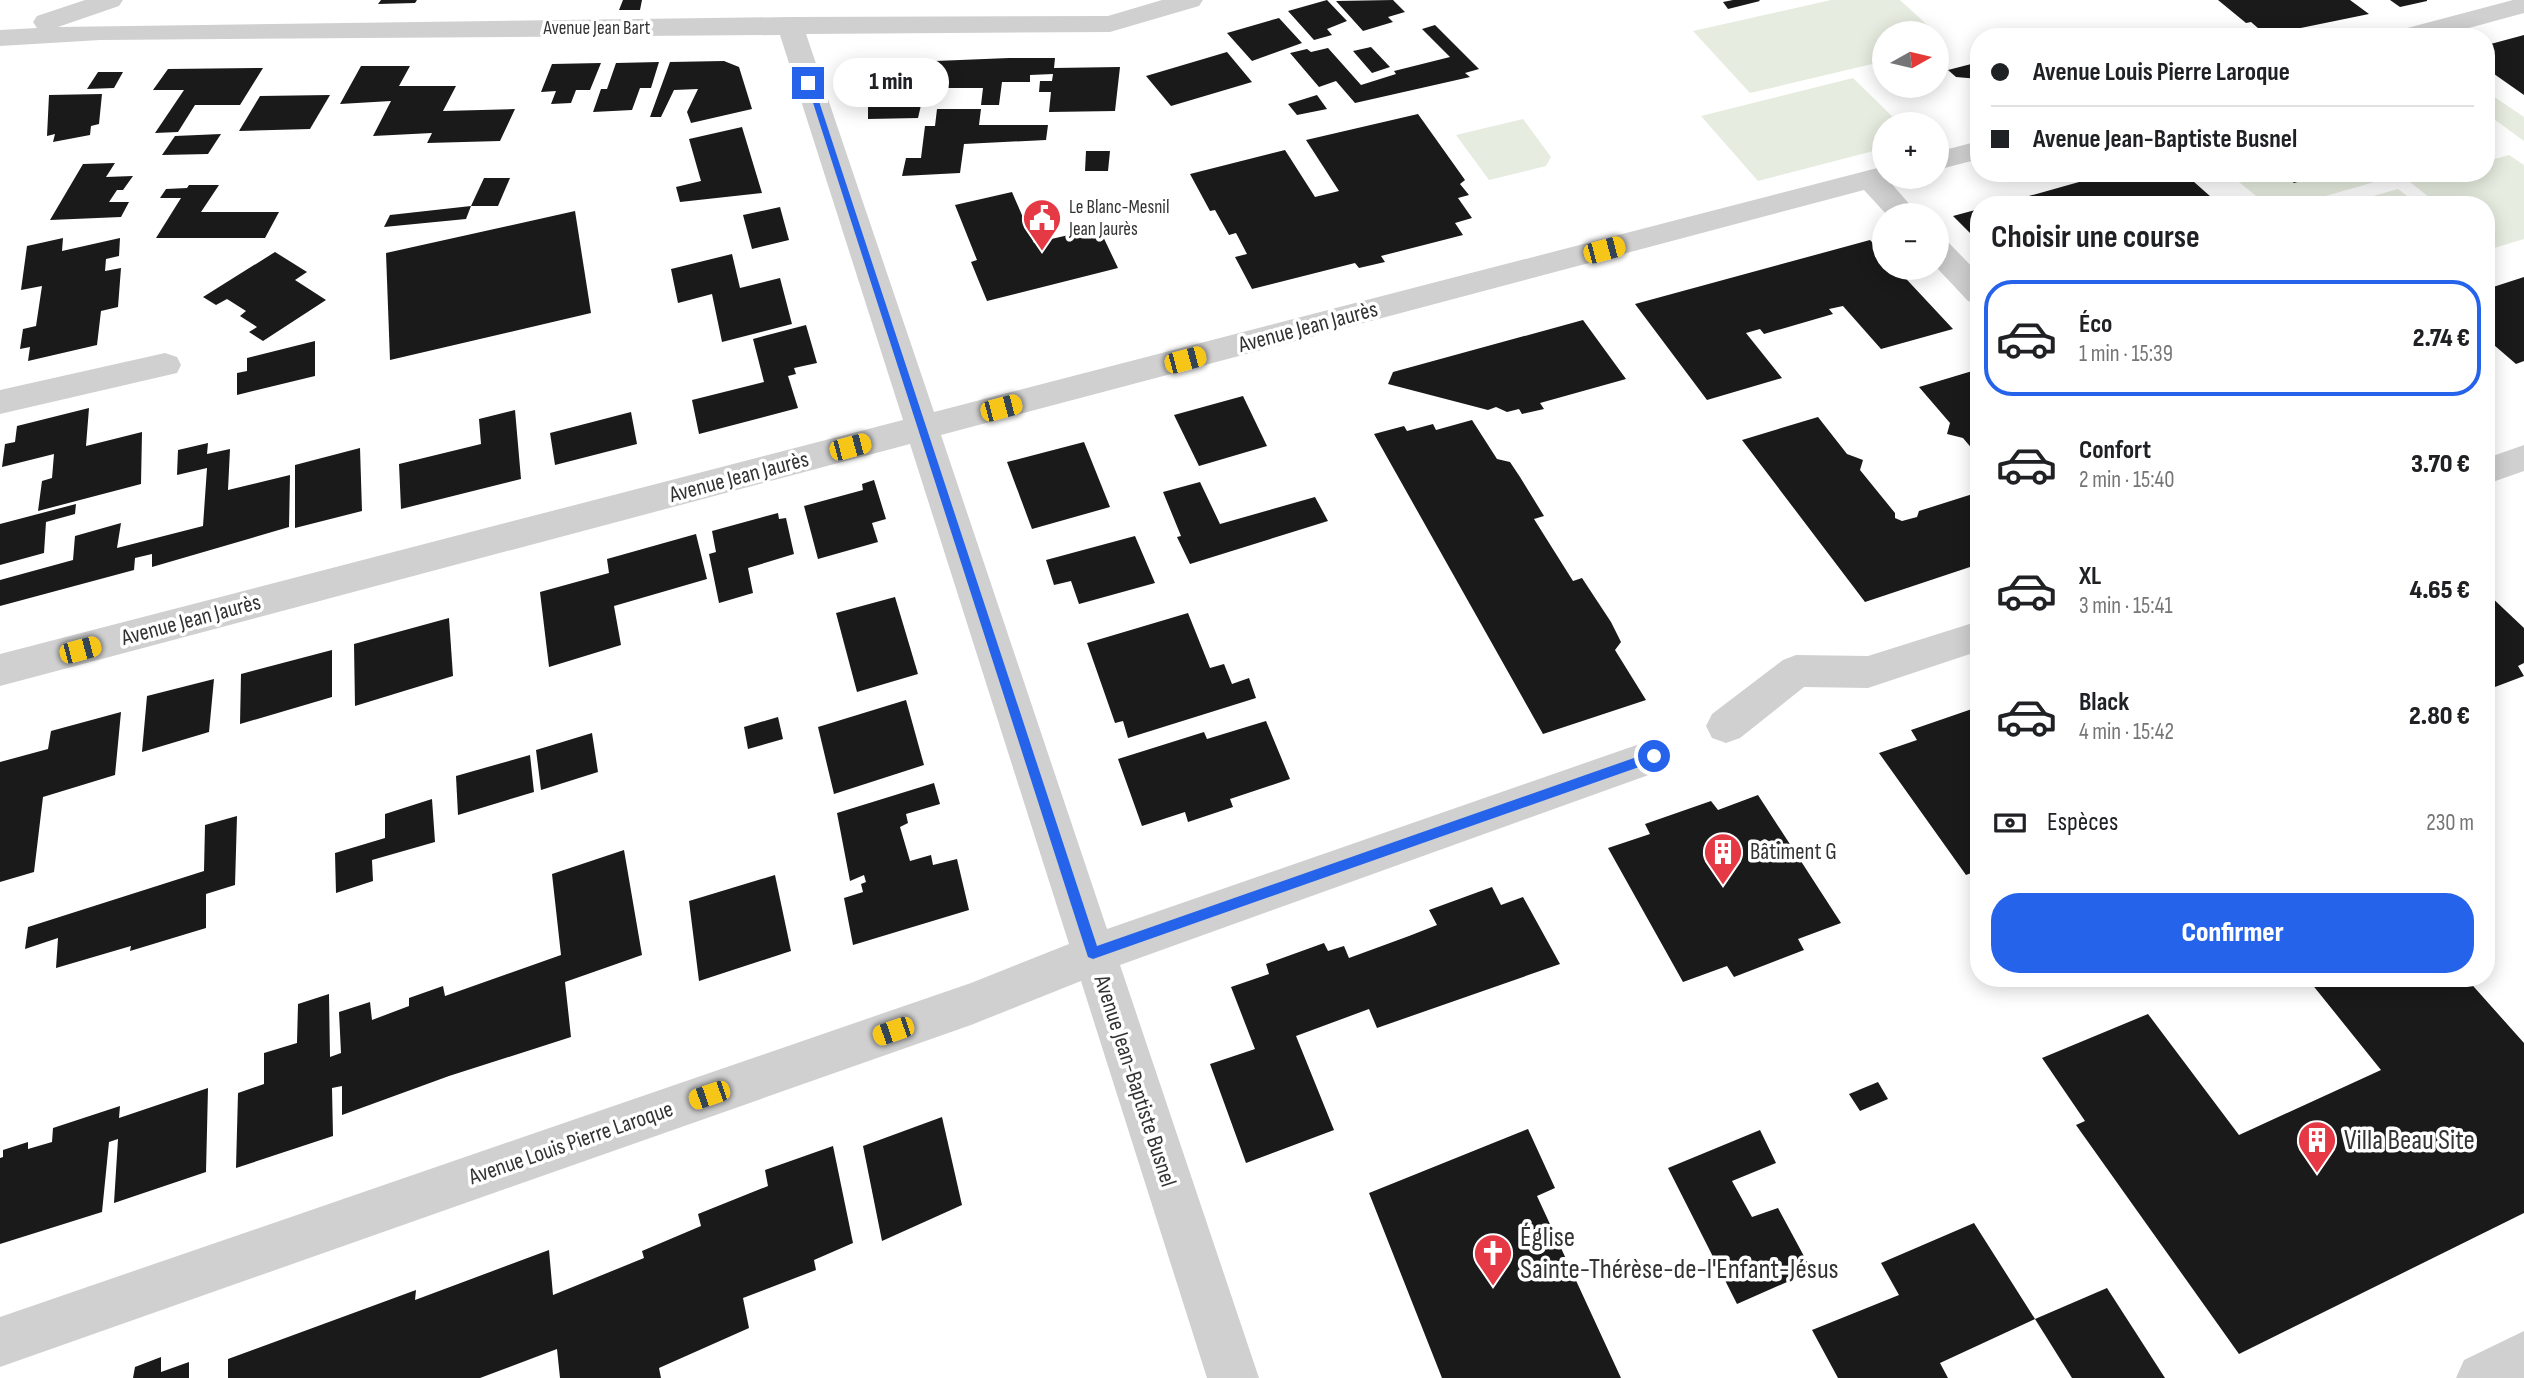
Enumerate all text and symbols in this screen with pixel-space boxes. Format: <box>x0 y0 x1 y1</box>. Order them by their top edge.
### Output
street label: Avenue Jean Bart <box>543 17 651 40</box>
north arrow <box>1872 21 1950 98</box>
map controls <box>1872 21 1949 280</box>
text: Avenue Louis Pierre Laroque <box>2033 57 2290 88</box>
callout: 1 min <box>832 58 948 108</box>
route end <box>792 67 824 99</box>
text: 1 min <box>869 68 913 96</box>
button: + <box>1872 112 1949 189</box>
text: Avenue Jean-Baptiste Busnel <box>2033 124 2297 155</box>
place label: Le Blanc-Mesnil Jean Jaurès <box>1068 196 1169 241</box>
public building icon: Le Blanc-Mesnil Jean Jaurès <box>1021 197 1063 252</box>
button: − <box>1872 203 1949 280</box>
text: Choisir une course <box>1991 218 2200 257</box>
car <box>1581 234 1628 266</box>
street label: Avenue Jean Jaurès <box>1234 295 1381 359</box>
icon: car <box>1995 307 2058 370</box>
text: Éco <box>2079 309 2112 340</box>
text: 2.74 € <box>2413 323 2470 354</box>
text: 1 min · 15:39 <box>2079 340 2173 368</box>
car <box>1162 344 1209 376</box>
car <box>978 392 1025 424</box>
car <box>827 431 874 463</box>
icon: car <box>1995 433 2058 496</box>
text: Confort <box>2079 435 2151 466</box>
street label: Avenue Jean Jaurès <box>665 445 812 509</box>
text: 3.70 € <box>2411 449 2470 480</box>
text: 2 min · 15:40 <box>2079 466 2174 494</box>
icon: car <box>1995 559 2058 622</box>
text: XL <box>2079 561 2101 592</box>
text: 4.65 € <box>2410 575 2470 606</box>
street label: Avenue Jean Jaurès <box>117 588 264 652</box>
text: 3 min · 15:41 <box>2079 592 2172 620</box>
car <box>57 634 104 666</box>
icon: car <box>1995 685 2058 748</box>
text: Black <box>2079 687 2129 718</box>
text: 2.80 € <box>2409 701 2470 732</box>
text: 4 min · 15:42 <box>2079 718 2174 746</box>
route start <box>1638 740 1670 772</box>
icon: cash <box>1991 804 2029 842</box>
text: Espèces <box>2047 807 2118 838</box>
text: 230 m <box>2426 809 2474 837</box>
building icon: Bâtiment G <box>1702 831 1744 886</box>
place label: Bâtiment G <box>1750 838 1837 866</box>
button: Confirmer <box>1991 893 2474 973</box>
street label: Avenue Jean-Baptiste Busnel <box>1087 971 1182 1190</box>
car <box>870 1014 917 1048</box>
car <box>686 1078 733 1112</box>
street label: Avenue Louis Pierre Laroque <box>464 1095 677 1191</box>
building icon: Villa Beau Site <box>2296 1119 2338 1174</box>
place label: Villa Beau Site <box>2344 1124 2475 1157</box>
place label: Église Sainte-Thérèse-de-l'Enfant-Jésus <box>1520 1221 1839 1286</box>
church icon: Église Sainte-Thérèse-de-l'Enfant-Jésus <box>1472 1232 1514 1287</box>

